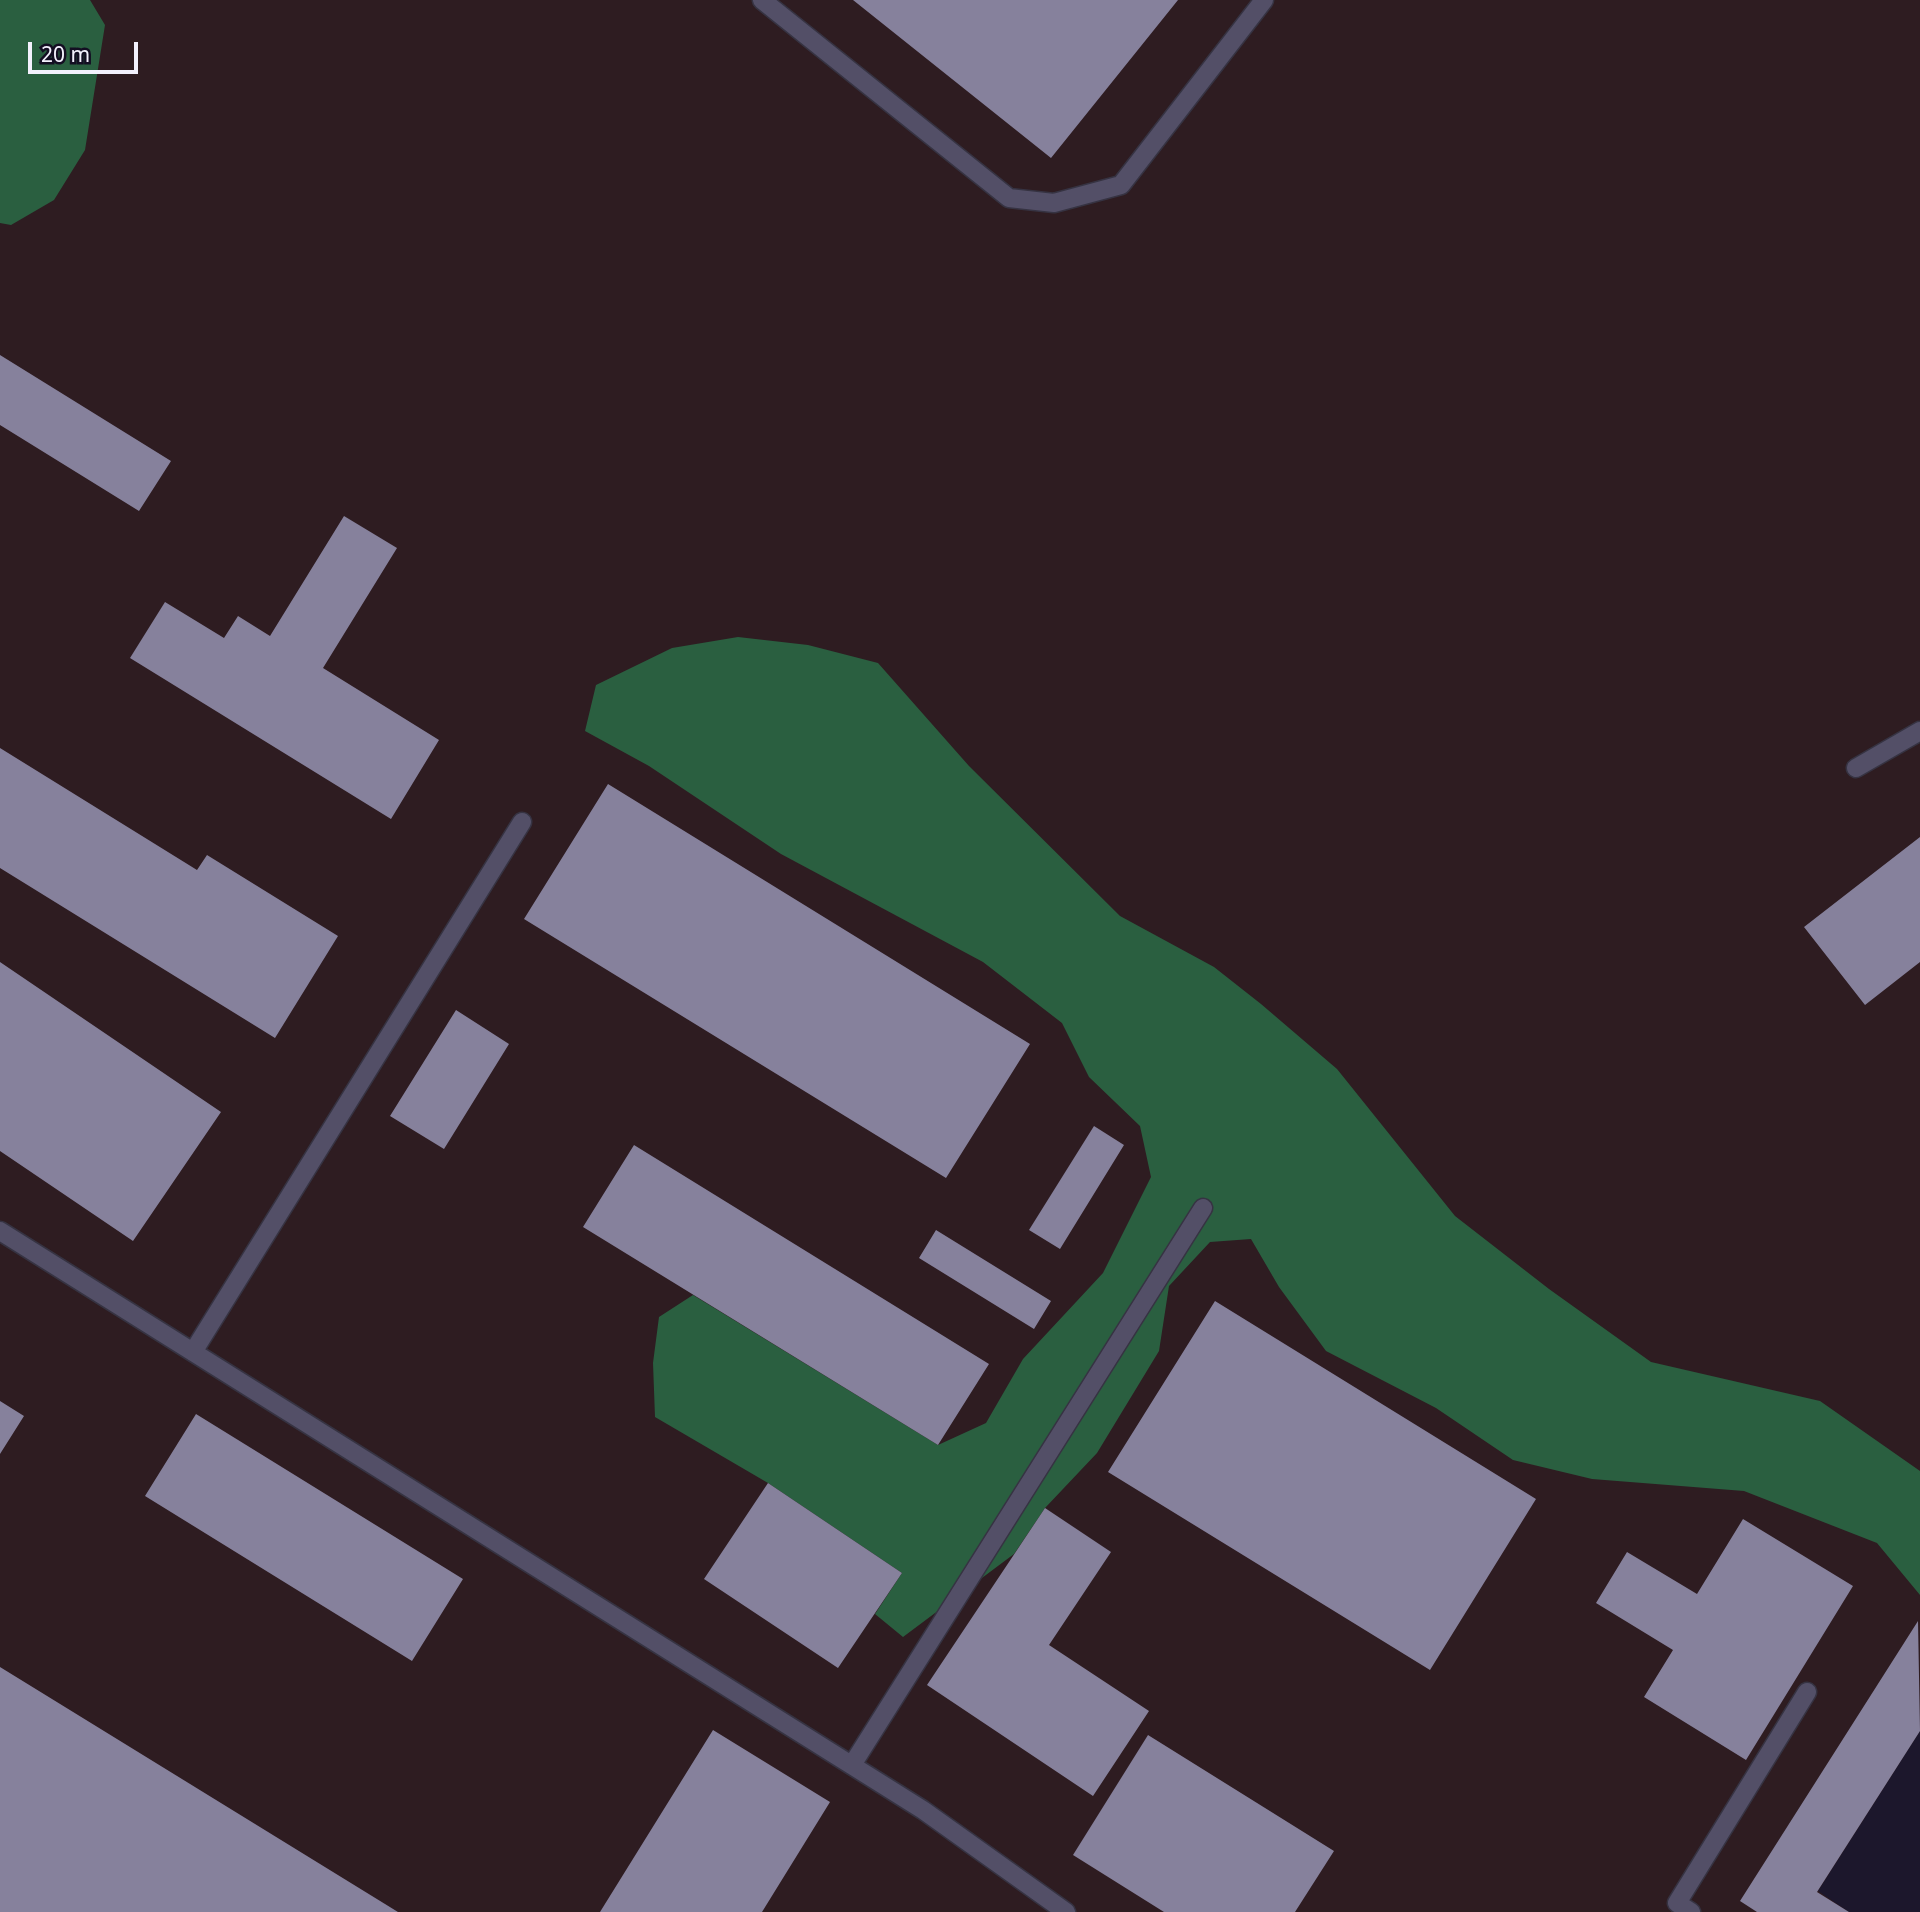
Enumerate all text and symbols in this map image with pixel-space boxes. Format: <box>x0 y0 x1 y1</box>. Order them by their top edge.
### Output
scale bar <box>32 28 142 72</box>
text: 20 m <box>41 40 90 68</box>

